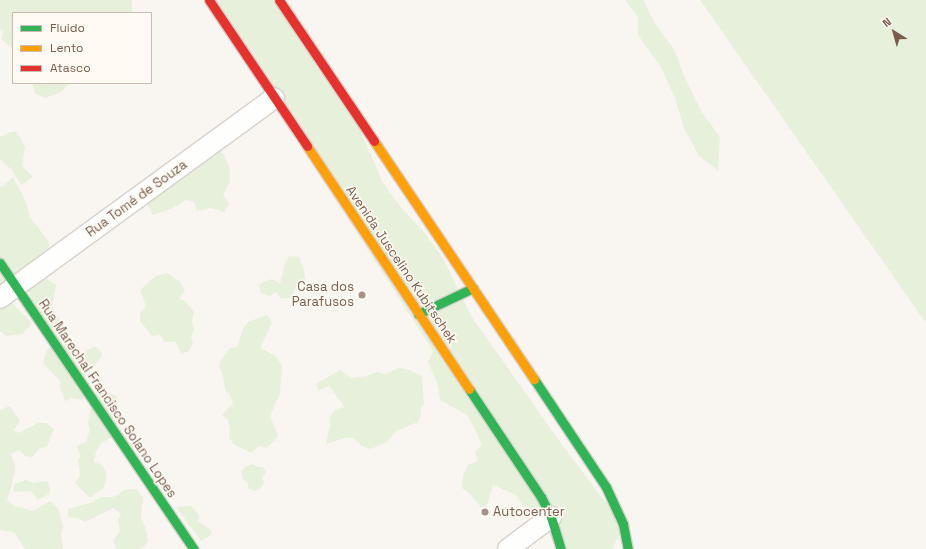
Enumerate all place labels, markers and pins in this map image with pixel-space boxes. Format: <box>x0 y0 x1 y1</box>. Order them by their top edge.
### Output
place label: Casa dos Parafusos <box>292 280 354 311</box>
marker: Casa dos Parafusos <box>357 290 367 300</box>
place label: Autocenter <box>493 504 565 520</box>
marker: Autocenter <box>480 507 490 517</box>

